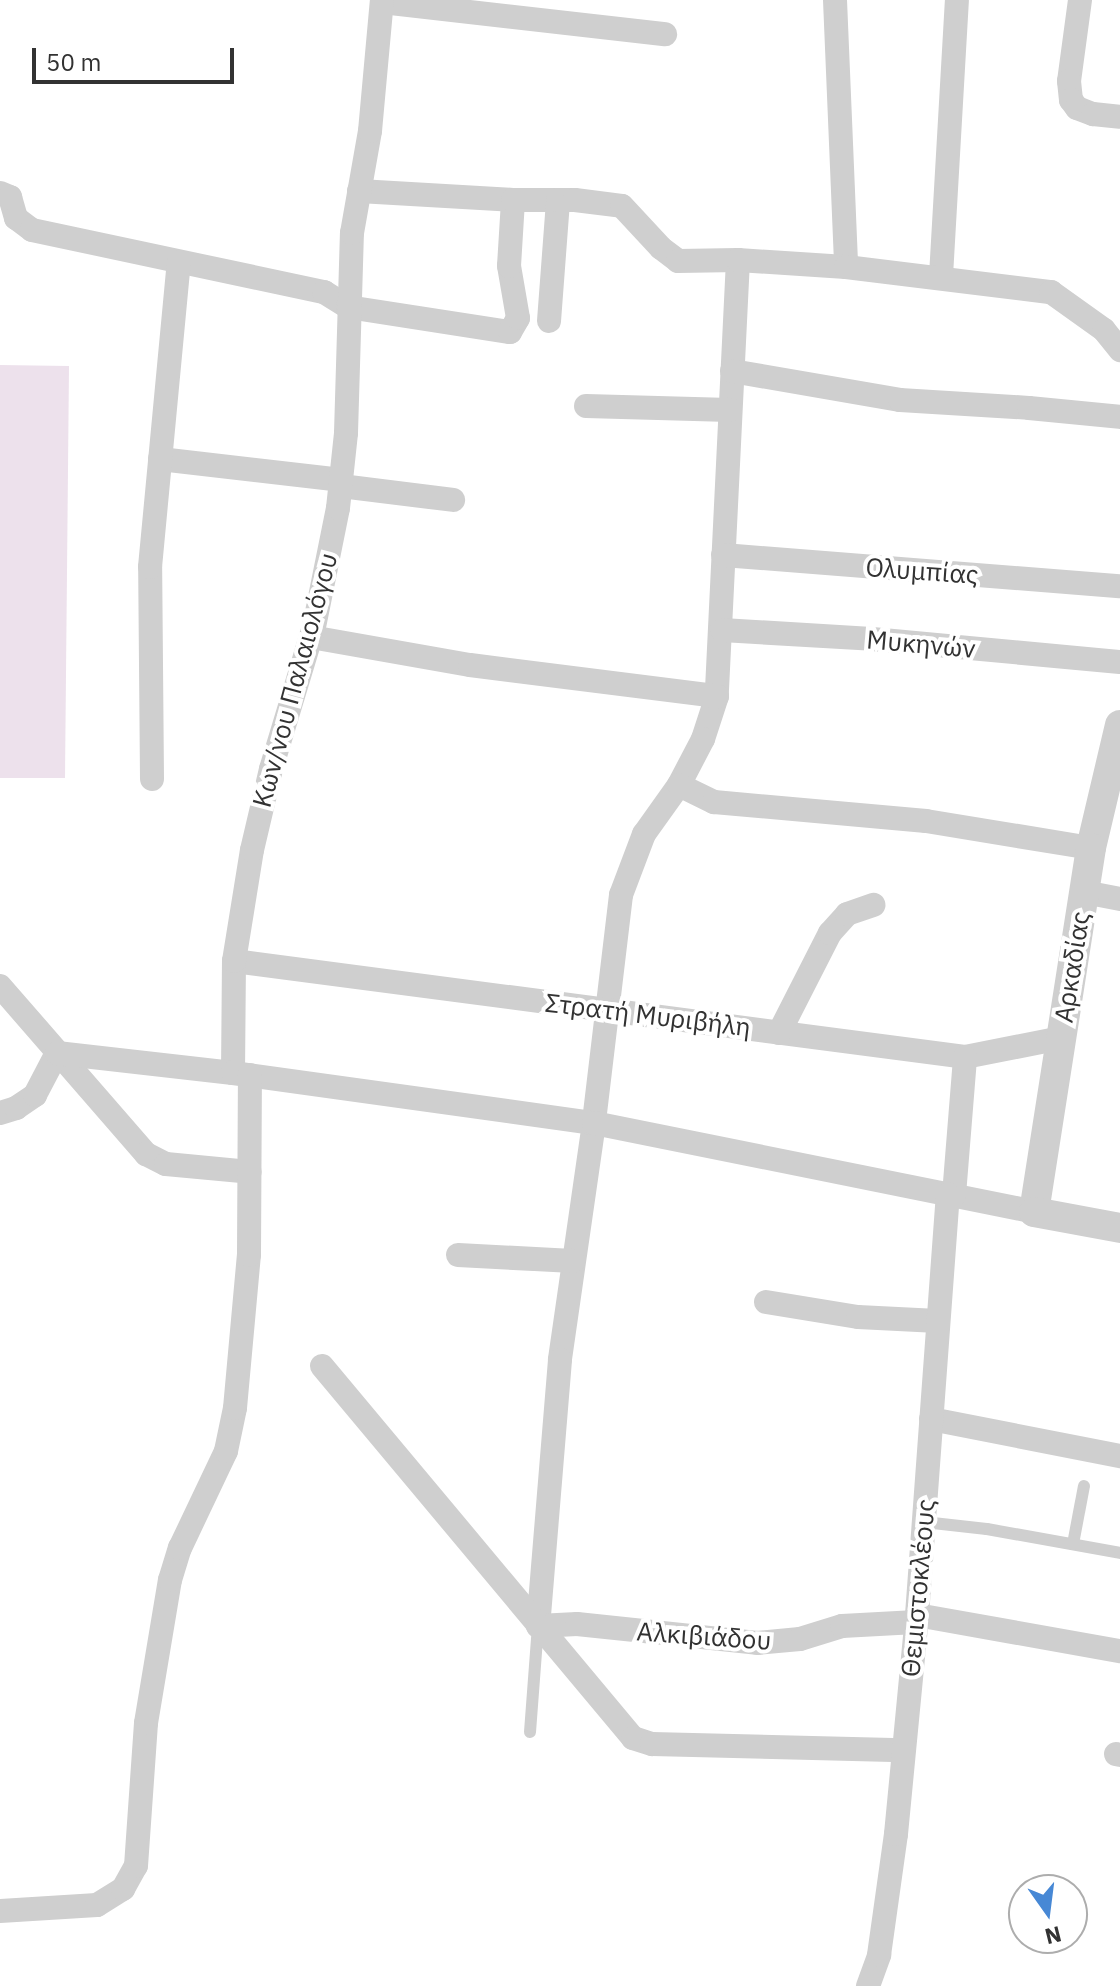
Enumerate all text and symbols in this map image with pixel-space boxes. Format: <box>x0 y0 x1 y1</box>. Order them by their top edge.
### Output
scale bar <box>36 32 238 82</box>
text: 50 m <box>46 46 101 78</box>
street label: Κων/νου Παλαιολόγου <box>246 549 344 811</box>
street label: Ολυμπίας <box>864 551 980 591</box>
street label: Μυκηνών <box>865 624 977 664</box>
street label: Αρκαδίας <box>1048 909 1096 1025</box>
street label: Στρατή Μυριβήλη <box>544 987 752 1043</box>
street label: Θεμιστοκλέους <box>895 1498 941 1678</box>
street label: Αλκιβιάδου <box>636 1616 772 1656</box>
north arrow <box>1008 1874 1088 1954</box>
text: N <box>1042 1920 1065 1952</box>

